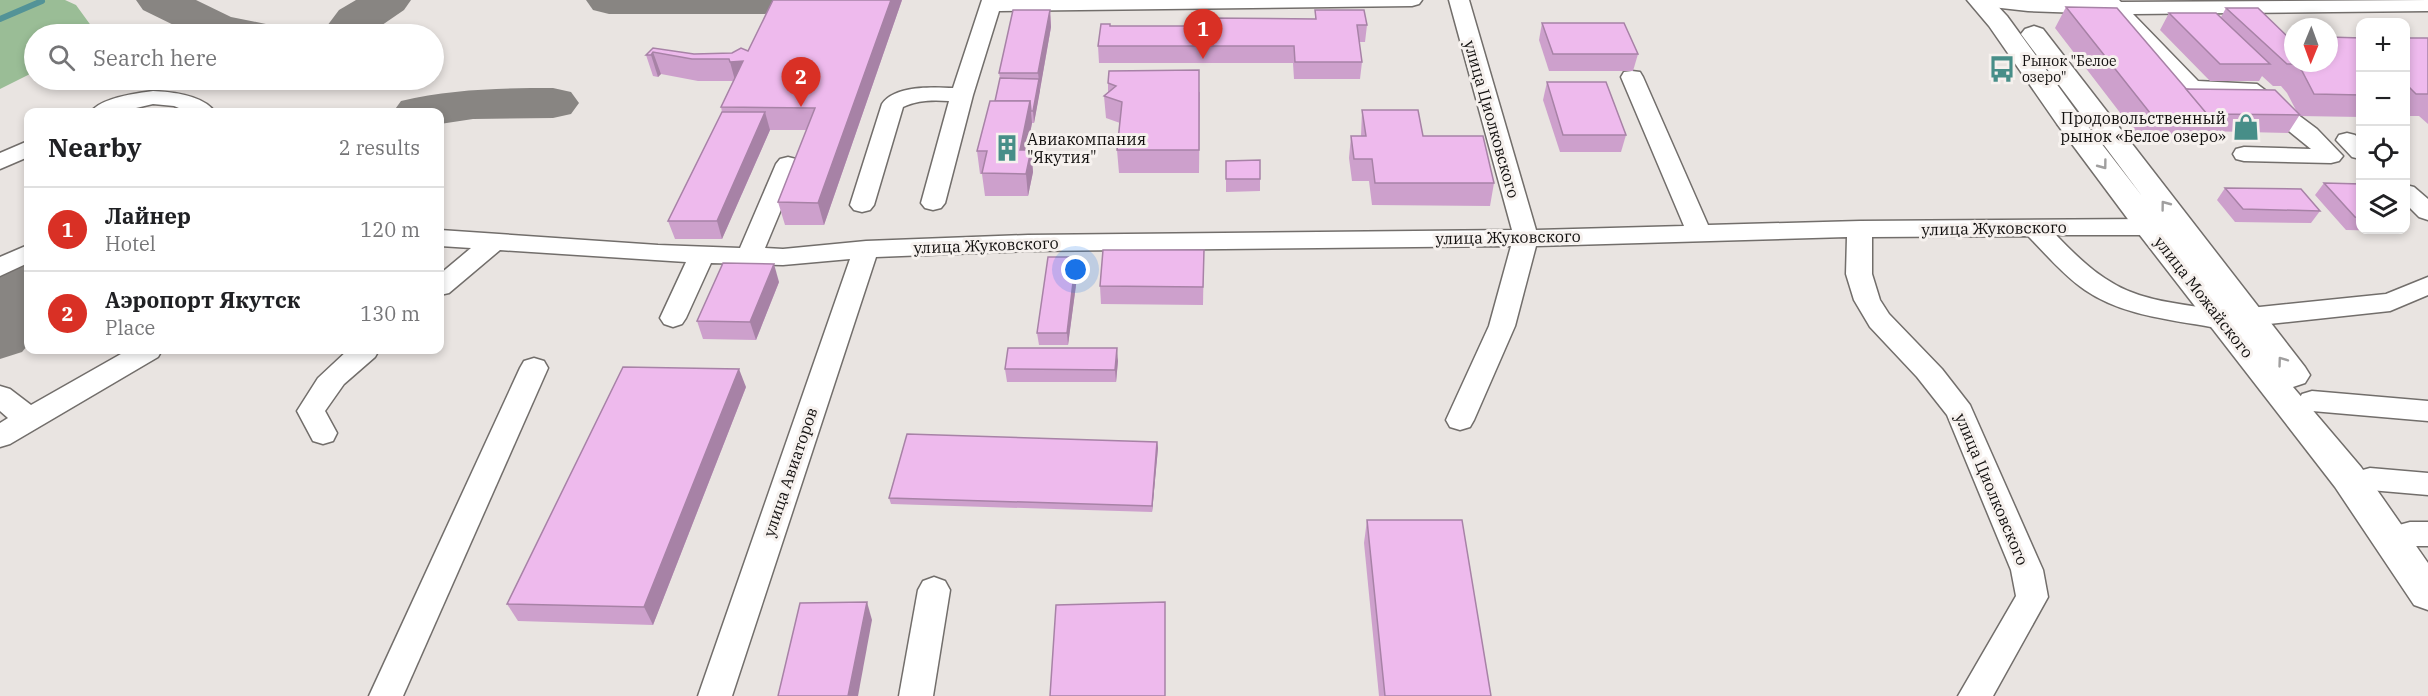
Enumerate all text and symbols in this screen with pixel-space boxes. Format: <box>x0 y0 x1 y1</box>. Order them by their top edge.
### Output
pin: 1 <box>1184 10 1222 59</box>
north arrow <box>2284 18 2338 72</box>
map controls <box>2356 18 2410 234</box>
button: + <box>2356 18 2410 72</box>
search box <box>24 24 444 90</box>
street label: улица Циолковского <box>1460 38 1524 200</box>
icon: search <box>45 41 78 74</box>
text: Search here <box>93 43 217 72</box>
place label: Рынок "Белое озеро" <box>2022 52 2117 86</box>
bus stop icon: Рынок "Белое озеро" <box>1987 54 2017 84</box>
pin: 2 <box>782 57 820 107</box>
button: − <box>2356 72 2410 126</box>
place label: Продовольственный рынок «Белое озеро» <box>2060 108 2226 146</box>
shop icon: Продовольственный рынок «Белое озеро» <box>2231 112 2261 142</box>
button: locate <box>2356 126 2410 180</box>
place label: Авиакомпания "Якутия" <box>1027 129 1146 167</box>
text: Nearby <box>48 130 142 164</box>
building icon: Авиакомпания "Якутия" <box>992 133 1022 163</box>
text: 2 results <box>339 134 420 161</box>
one-way arrow <box>2095 158 2106 169</box>
button: layers <box>2356 180 2410 234</box>
text: Лайнер <box>105 201 191 230</box>
one-way arrow <box>2161 201 2172 212</box>
text: 1 <box>62 216 74 243</box>
text: 120 m <box>360 216 420 243</box>
street label: улица Жуковского <box>1921 217 2067 239</box>
street label: улица Жуковского <box>1435 226 1581 248</box>
text: Hotel <box>105 230 156 257</box>
street label: улица Жуковского <box>913 232 1059 258</box>
street label: улица Можайского <box>2150 232 2258 362</box>
your location <box>1061 255 1090 284</box>
text: Аэропорт Якутск <box>105 285 300 314</box>
text: 2 <box>62 300 74 327</box>
text: 130 m <box>360 300 420 327</box>
text: Place <box>105 314 155 341</box>
one-way arrow <box>2279 356 2290 367</box>
street label: улица Авиаторов <box>758 405 822 539</box>
street label: улица Циолковского <box>1951 410 2033 568</box>

